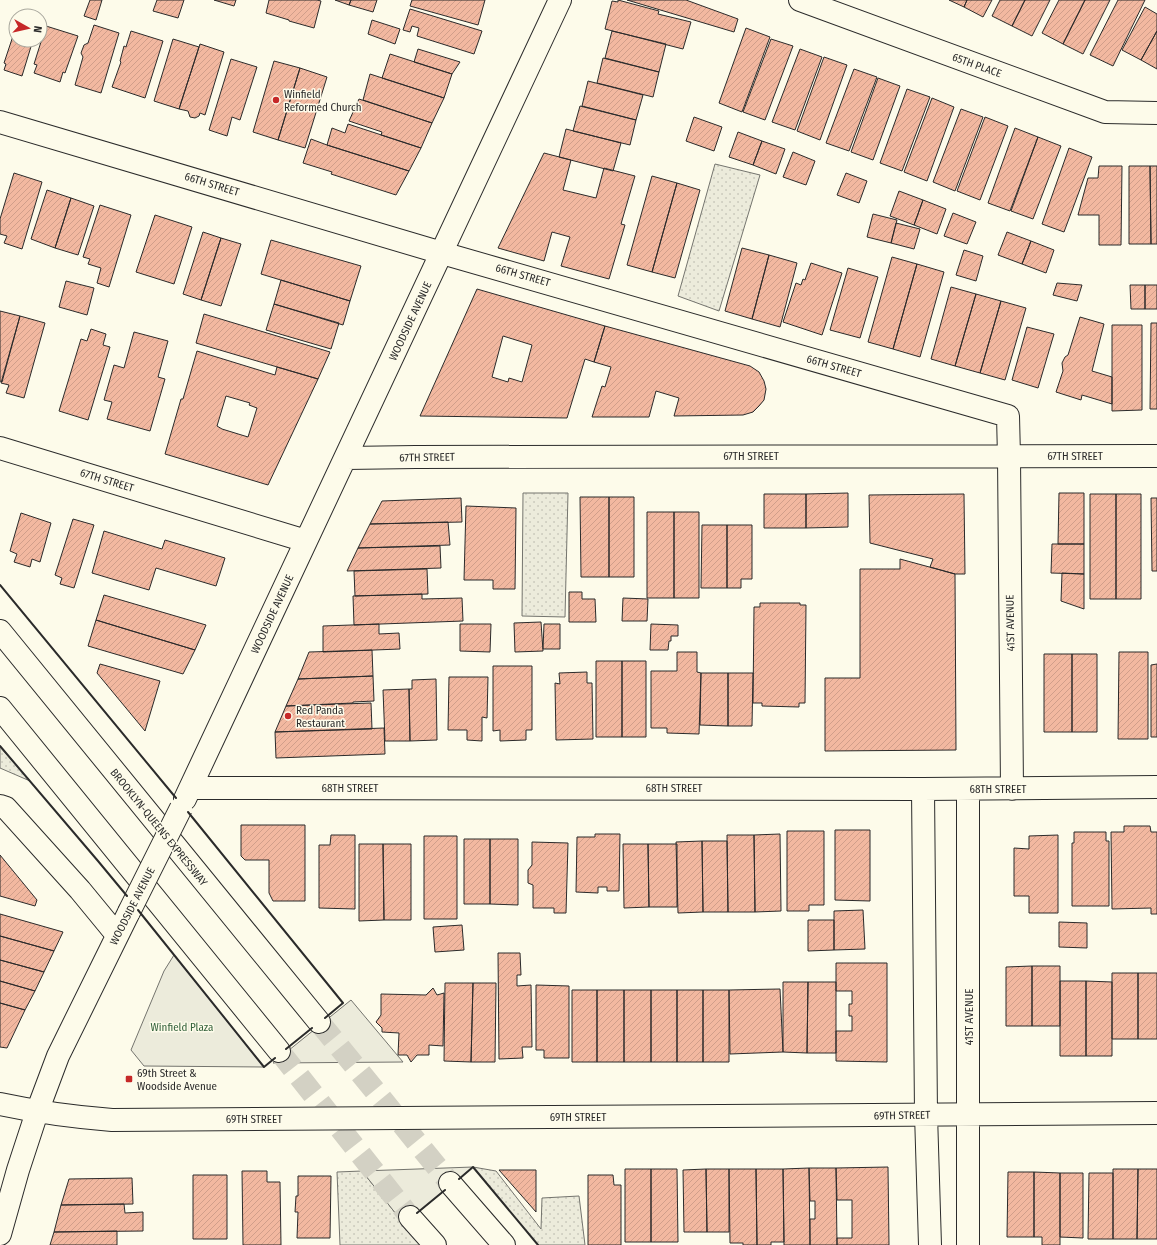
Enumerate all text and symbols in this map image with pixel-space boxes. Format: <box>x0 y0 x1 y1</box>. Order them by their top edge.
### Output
north arrow <box>8 8 48 48</box>
text: N <box>31 25 44 33</box>
street label: 65TH PLACE <box>950 51 1003 80</box>
place label: Winfield Reformed Church <box>284 88 362 114</box>
marker: Winfield Reformed Church <box>271 95 281 105</box>
street label: 66TH STREET <box>183 170 242 199</box>
street label: 66TH STREET <box>494 261 553 290</box>
street label: WOODSIDE AVENUE <box>386 280 434 363</box>
street label: 66TH STREET <box>805 352 864 381</box>
street label: 67TH STREET <box>399 450 456 464</box>
street label: 67TH STREET <box>723 450 780 463</box>
street label: 67TH STREET <box>1047 450 1104 463</box>
street label: 67TH STREET <box>78 466 136 495</box>
street label: WOODSIDE AVENUE <box>248 573 296 656</box>
street label: 41ST AVENUE <box>1004 595 1017 651</box>
place label: Red Panda Restaurant <box>296 704 345 730</box>
marker: Red Panda Restaurant <box>283 711 293 721</box>
street label: BROOKLYN-QUEENS EXPRESSWAY <box>107 766 210 889</box>
street label: 68TH STREET <box>322 782 379 795</box>
street label: 68TH STREET <box>646 782 703 795</box>
street label: 68TH STREET <box>970 783 1027 796</box>
street label: WOODSIDE AVENUE <box>107 865 158 947</box>
street label: 41ST AVENUE <box>963 989 976 1045</box>
park label: Winfield Plaza <box>151 1021 213 1034</box>
place label: 69th Street & Woodside Avenue <box>137 1067 217 1093</box>
marker: 69th Street & Woodside Avenue <box>124 1074 134 1084</box>
street label: 69TH STREET <box>874 1108 931 1122</box>
street label: 69TH STREET <box>550 1111 607 1124</box>
street label: 69TH STREET <box>226 1113 283 1126</box>

